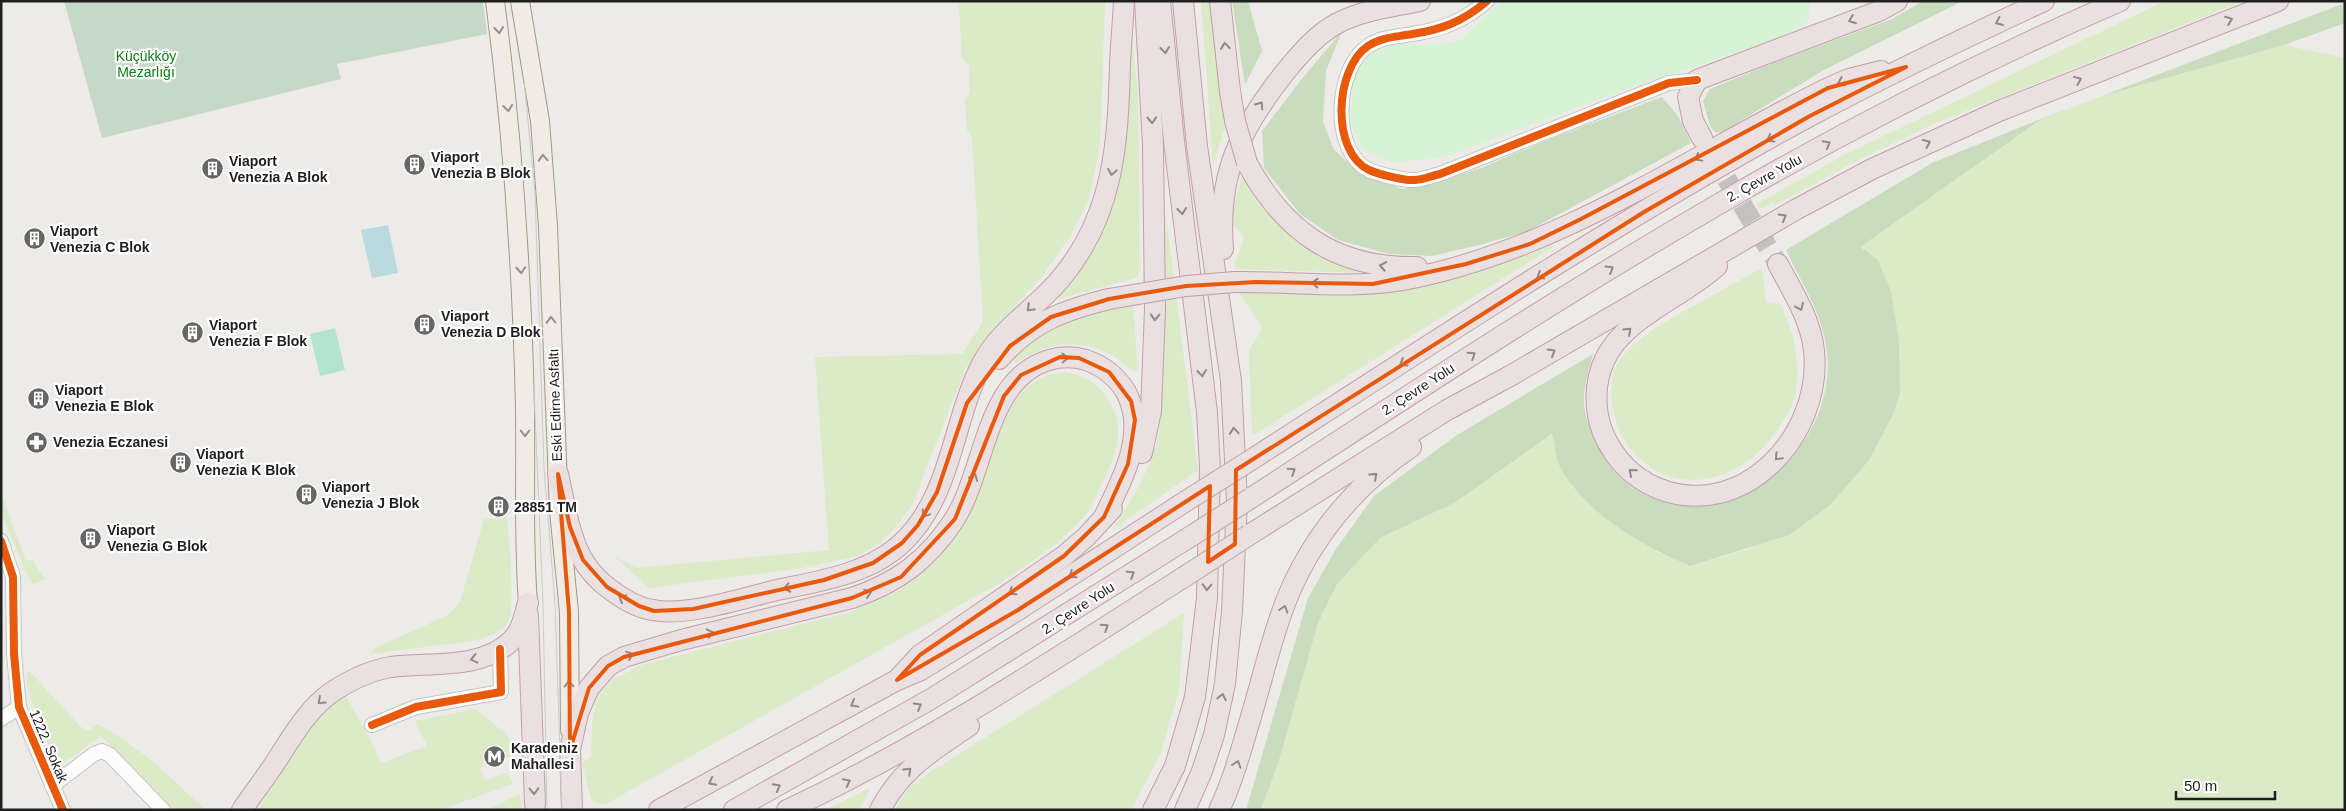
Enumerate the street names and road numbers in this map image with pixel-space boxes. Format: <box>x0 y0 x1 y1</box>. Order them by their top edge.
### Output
street label: 2. Çevre Yolu <box>1724 151 1804 205</box>
street label: Eski Edirne Asfaltı <box>545 348 565 462</box>
street label: 2. Çevre Yolu <box>1379 360 1457 418</box>
street label: 2. Çevre Yolu <box>1039 579 1117 637</box>
street label: 1222. Sokak <box>26 707 72 786</box>

